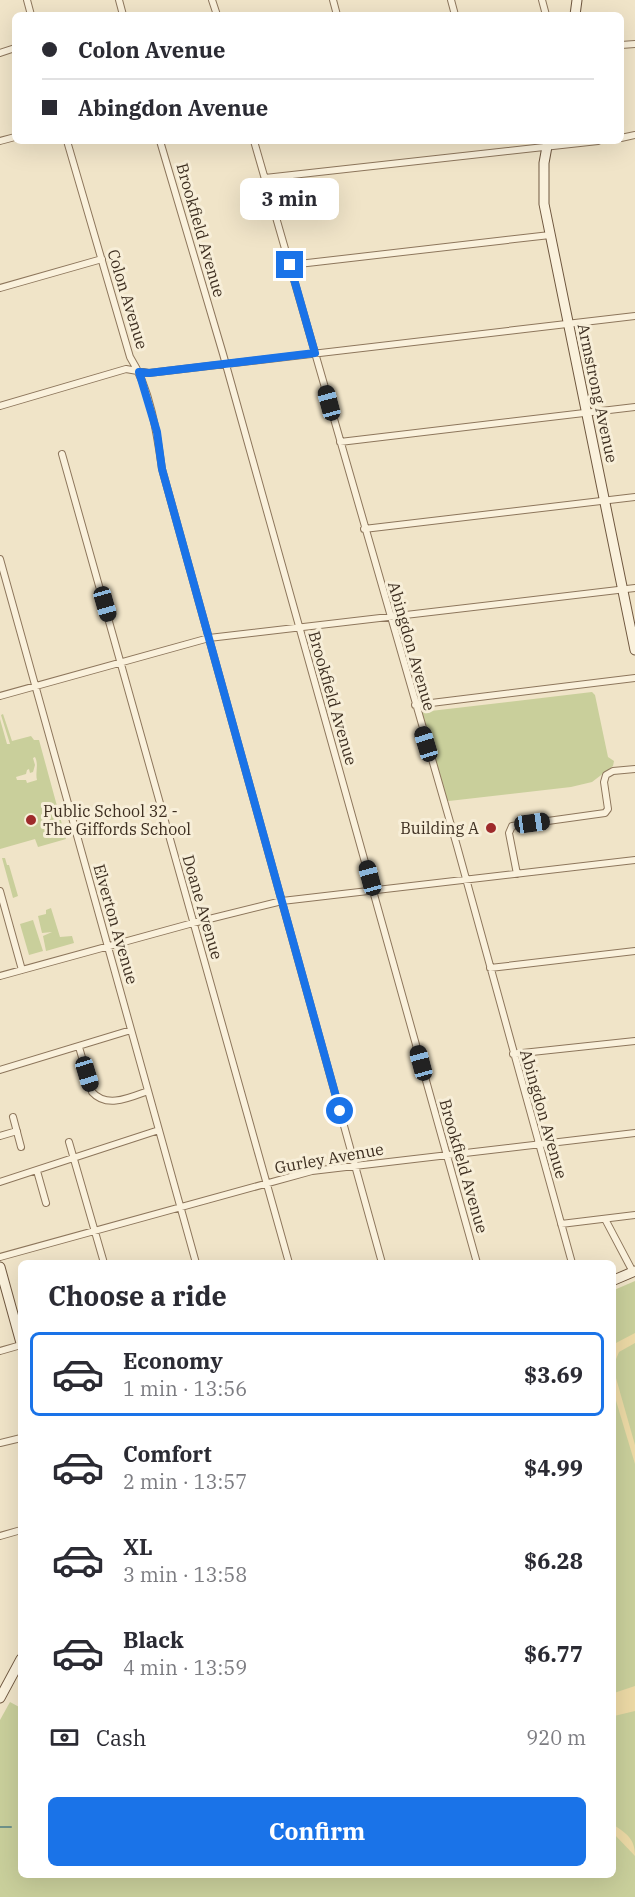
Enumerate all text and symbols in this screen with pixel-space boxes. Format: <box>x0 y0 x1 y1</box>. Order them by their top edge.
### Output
text: Colon Avenue <box>78 35 225 64</box>
text: Abingdon Avenue <box>78 93 268 122</box>
street label: Brookfield Avenue <box>172 161 230 299</box>
callout: 3 min <box>240 178 340 220</box>
text: 3 min <box>262 185 318 212</box>
street label: Colon Avenue <box>103 247 153 351</box>
route end <box>276 251 303 278</box>
street label: Armstrong Avenue <box>573 322 623 464</box>
car <box>316 383 342 423</box>
street label: Abingdon Avenue <box>384 579 440 713</box>
car <box>91 584 119 624</box>
street label: Brookfield Avenue <box>304 629 362 767</box>
car <box>412 724 440 764</box>
place label: Public School 32 - The Giffords School <box>43 801 191 839</box>
car <box>513 812 551 834</box>
marker: Public School 32 - The Giffords School <box>24 813 38 827</box>
place label: Building A <box>400 818 479 838</box>
marker: Building A <box>484 821 498 835</box>
street label: Doane Avenue <box>179 852 227 962</box>
car <box>357 858 383 898</box>
street label: Elverton Avenue <box>89 862 143 986</box>
car <box>408 1043 434 1083</box>
street label: Abingdon Avenue <box>516 1047 572 1181</box>
car <box>73 1054 101 1094</box>
route start <box>326 1097 353 1124</box>
street label: Brookfield Avenue <box>435 1097 493 1235</box>
street label: Gurley Avenue <box>273 1139 385 1177</box>
text: Choose a ride <box>48 1278 227 1313</box>
text: Economy <box>123 1346 223 1375</box>
icon: car <box>51 1347 105 1401</box>
text: $3.69 <box>524 1360 583 1389</box>
text: 1 min · 13:56 <box>123 1375 247 1402</box>
text: Comfort <box>123 1439 212 1468</box>
icon: car <box>51 1440 105 1494</box>
text: $4.99 <box>524 1453 583 1482</box>
text: 2 min · 13:57 <box>123 1468 247 1495</box>
text: XL <box>123 1532 153 1561</box>
icon: car <box>51 1533 105 1587</box>
text: $6.28 <box>524 1546 583 1575</box>
text: 3 min · 13:58 <box>123 1561 247 1588</box>
text: Black <box>123 1625 184 1654</box>
icon: car <box>51 1626 105 1680</box>
text: $6.77 <box>524 1639 583 1668</box>
text: 4 min · 13:59 <box>123 1654 247 1681</box>
icon: cash <box>48 1721 81 1754</box>
text: Cash <box>96 1723 147 1752</box>
text: 920 m <box>526 1724 586 1751</box>
button: Confirm <box>48 1797 586 1866</box>

